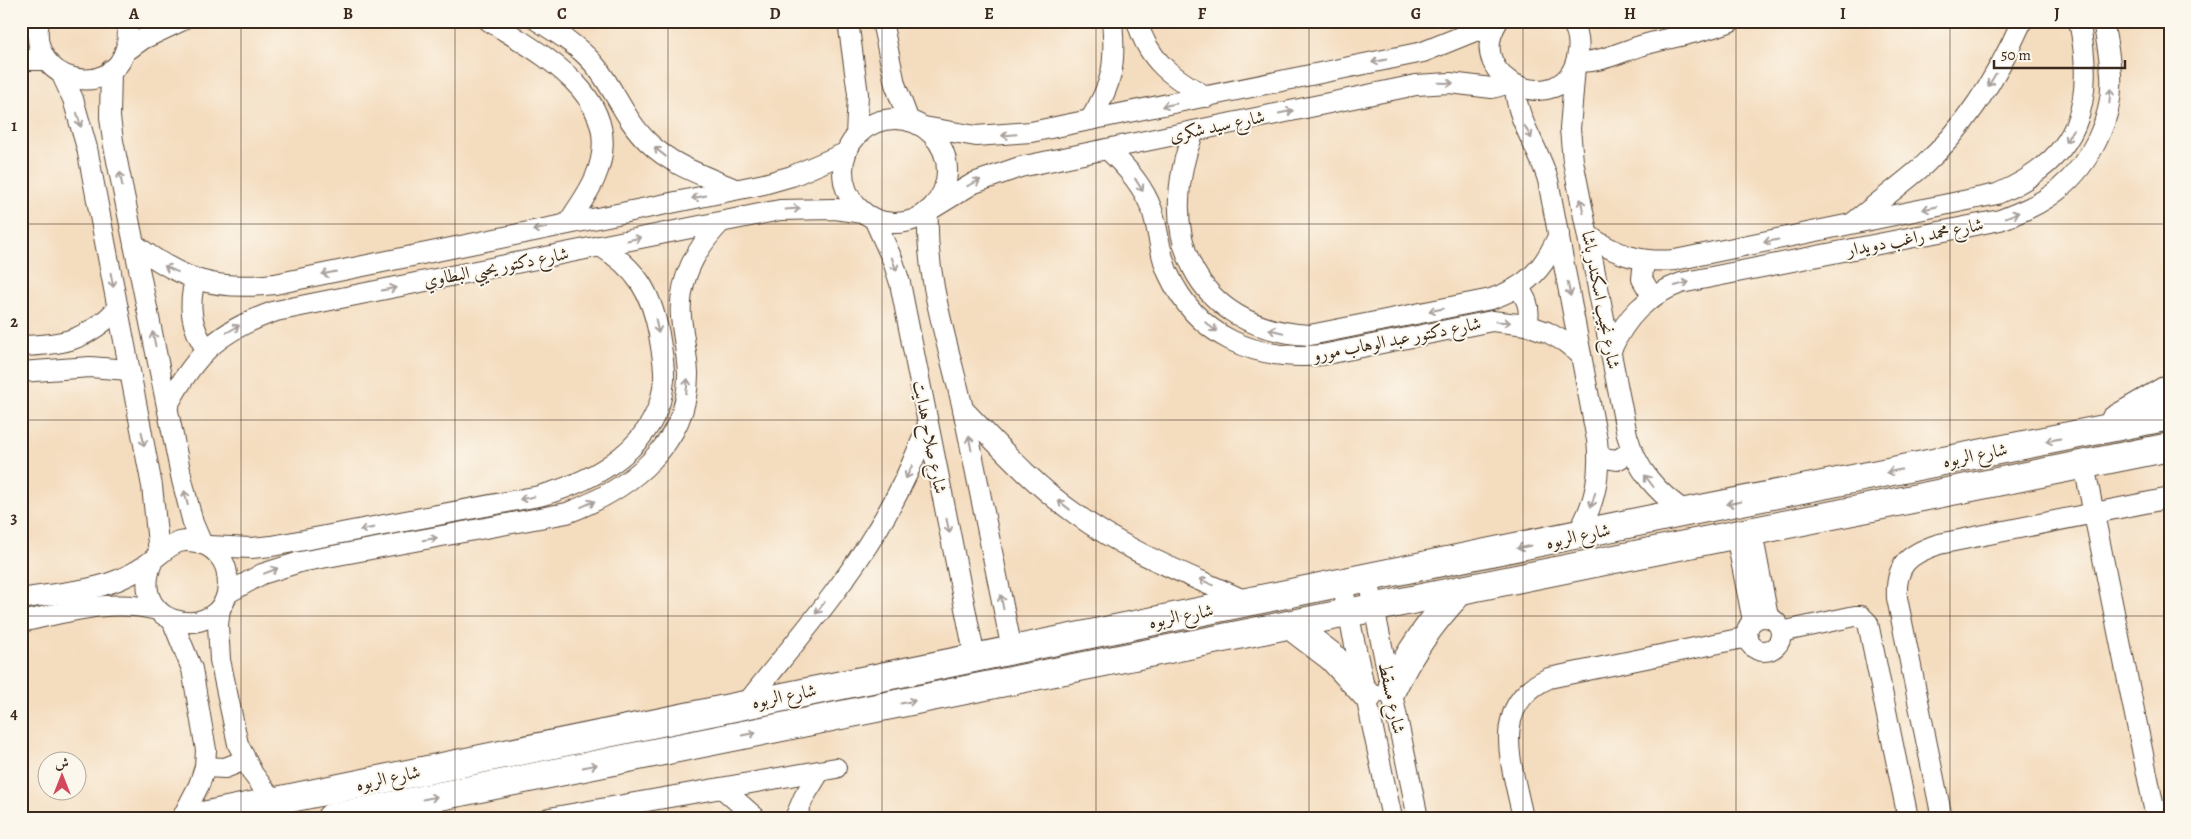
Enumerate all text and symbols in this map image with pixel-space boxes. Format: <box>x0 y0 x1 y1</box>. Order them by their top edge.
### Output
text: A <box>128 3 140 25</box>
text: B <box>343 3 353 25</box>
text: C <box>557 3 567 25</box>
text: D <box>769 3 781 25</box>
text: E <box>984 3 994 25</box>
text: F <box>1198 3 1207 25</box>
text: G <box>1411 3 1421 25</box>
text: H <box>1624 3 1636 25</box>
text: I <box>1840 3 1846 25</box>
text: J <box>2054 3 2060 25</box>
scale bar <box>1994 38 2125 70</box>
text: 50 m <box>2001 45 2031 65</box>
one-way arrow <box>1372 57 1388 66</box>
one-way arrow <box>1987 73 1997 87</box>
one-way arrow <box>1437 78 1453 88</box>
one-way arrow <box>2105 88 2114 104</box>
one-way arrow <box>1161 100 1177 110</box>
street label: شارع سيد شكرى <box>1167 104 1268 151</box>
one-way arrow <box>1277 107 1293 116</box>
one-way arrow <box>75 112 85 128</box>
text: 1 <box>11 115 17 137</box>
one-way arrow <box>1524 125 1534 139</box>
one-way arrow <box>2064 129 2074 143</box>
one-way arrow <box>1001 130 1017 140</box>
one-way arrow <box>654 147 667 158</box>
one-way arrow <box>115 172 125 188</box>
one-way arrow <box>966 177 981 187</box>
one-way arrow <box>1135 178 1145 192</box>
one-way arrow <box>691 192 707 202</box>
one-way arrow <box>1577 198 1586 214</box>
one-way arrow <box>1923 203 1939 213</box>
one-way arrow <box>785 205 801 214</box>
one-way arrow <box>2004 210 2020 219</box>
street label: شارع محمد راغب دويدار <box>1843 212 1986 265</box>
one-way arrow <box>532 225 548 235</box>
street label: شارع نجيب اسكندر باشا <box>1573 229 1626 372</box>
one-way arrow <box>625 234 641 244</box>
one-way arrow <box>1764 236 1780 246</box>
street label: شارع دكتور يحيي البطاوي <box>421 241 572 298</box>
one-way arrow <box>889 256 899 272</box>
one-way arrow <box>164 264 179 274</box>
one-way arrow <box>321 268 337 278</box>
one-way arrow <box>108 271 117 287</box>
one-way arrow <box>1674 278 1690 288</box>
one-way arrow <box>1565 280 1574 296</box>
one-way arrow <box>380 283 396 293</box>
one-way arrow <box>1428 305 1444 315</box>
text: 2 <box>10 311 18 333</box>
street label: شارع دكتور عبد الوهاب مورو <box>1309 311 1484 370</box>
one-way arrow <box>653 317 662 333</box>
one-way arrow <box>1495 317 1511 326</box>
one-way arrow <box>1204 321 1217 332</box>
one-way arrow <box>225 324 239 334</box>
one-way arrow <box>1269 326 1285 335</box>
one-way arrow <box>148 331 158 347</box>
one-way arrow <box>682 378 691 394</box>
street label: شارع صلاح هدايت <box>903 378 953 497</box>
one-way arrow <box>138 431 148 447</box>
one-way arrow <box>2046 435 2062 445</box>
one-way arrow <box>964 436 974 452</box>
street label: شارع الربوه <box>1940 437 2010 476</box>
one-way arrow <box>903 464 913 479</box>
one-way arrow <box>1886 467 1902 476</box>
one-way arrow <box>1644 475 1655 488</box>
one-way arrow <box>181 490 190 506</box>
one-way arrow <box>1588 492 1598 508</box>
one-way arrow <box>519 494 535 504</box>
one-way arrow <box>1727 498 1743 508</box>
one-way arrow <box>580 499 595 509</box>
one-way arrow <box>1057 500 1071 510</box>
text: 3 <box>11 507 18 529</box>
one-way arrow <box>943 517 953 533</box>
street label: شارع الربوه <box>1543 517 1613 557</box>
one-way arrow <box>359 524 375 534</box>
one-way arrow <box>422 534 438 544</box>
one-way arrow <box>1517 543 1533 552</box>
one-way arrow <box>263 566 278 575</box>
one-way arrow <box>1199 577 1214 587</box>
one-way arrow <box>997 595 1006 611</box>
street label: شارع الربوه <box>1146 598 1216 637</box>
one-way arrow <box>815 601 826 614</box>
street label: شارع مسقط <box>1370 660 1411 737</box>
street label: شارع الربوه <box>749 678 819 717</box>
one-way arrow <box>900 697 916 706</box>
text: 4 <box>10 703 18 725</box>
one-way arrow <box>741 729 757 738</box>
north arrow <box>38 752 88 802</box>
text: ش <box>55 754 69 773</box>
street label: شارع الربوه <box>353 759 423 799</box>
one-way arrow <box>581 761 597 770</box>
one-way arrow <box>422 793 438 802</box>

